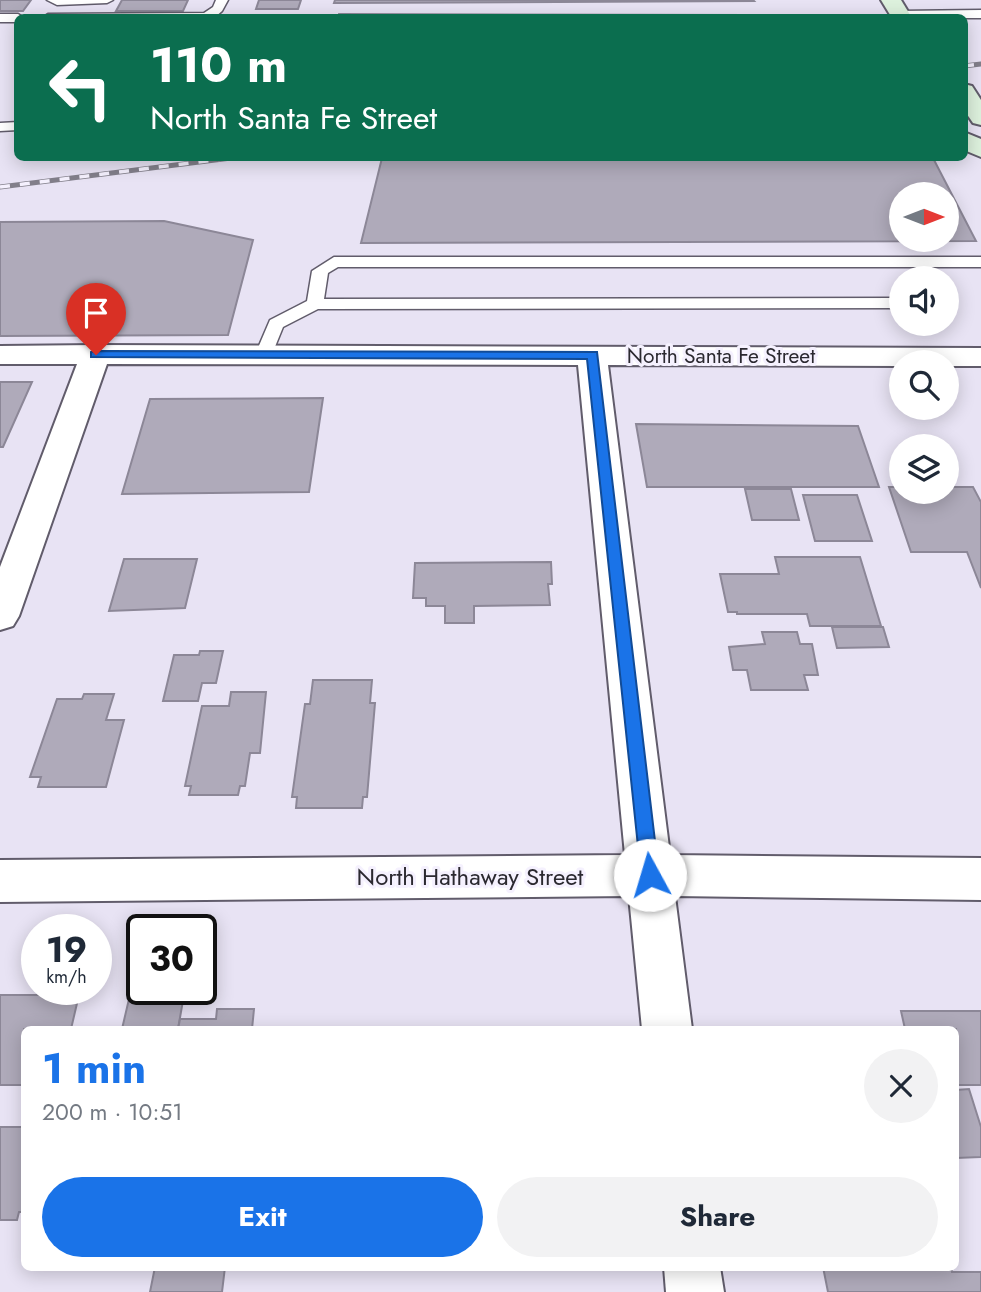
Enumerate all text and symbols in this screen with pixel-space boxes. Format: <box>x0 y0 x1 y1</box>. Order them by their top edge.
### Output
text: 110 m <box>150 30 287 100</box>
icon: left <box>35 42 126 133</box>
text: North Santa Fe Street <box>150 95 437 141</box>
north arrow <box>889 182 959 252</box>
map controls <box>889 182 959 504</box>
button: sound <box>889 266 959 336</box>
pin <box>66 283 126 355</box>
icon: arrive <box>77 294 115 332</box>
street label: North Santa Fe Street <box>627 341 815 371</box>
button: search <box>889 350 959 420</box>
button: layers <box>889 434 959 504</box>
position arrow <box>613 838 687 912</box>
street label: North Hathaway Street <box>357 859 584 894</box>
speed limit sign: 30 <box>126 914 217 1005</box>
text: 19 <box>46 925 87 975</box>
text: km/h <box>46 964 87 990</box>
text: 1 min <box>42 1038 146 1099</box>
button: close <box>864 1049 938 1123</box>
text: 200 m · 10:51 <box>42 1095 183 1129</box>
button: Exit <box>42 1177 483 1257</box>
button: Share <box>497 1177 938 1257</box>

